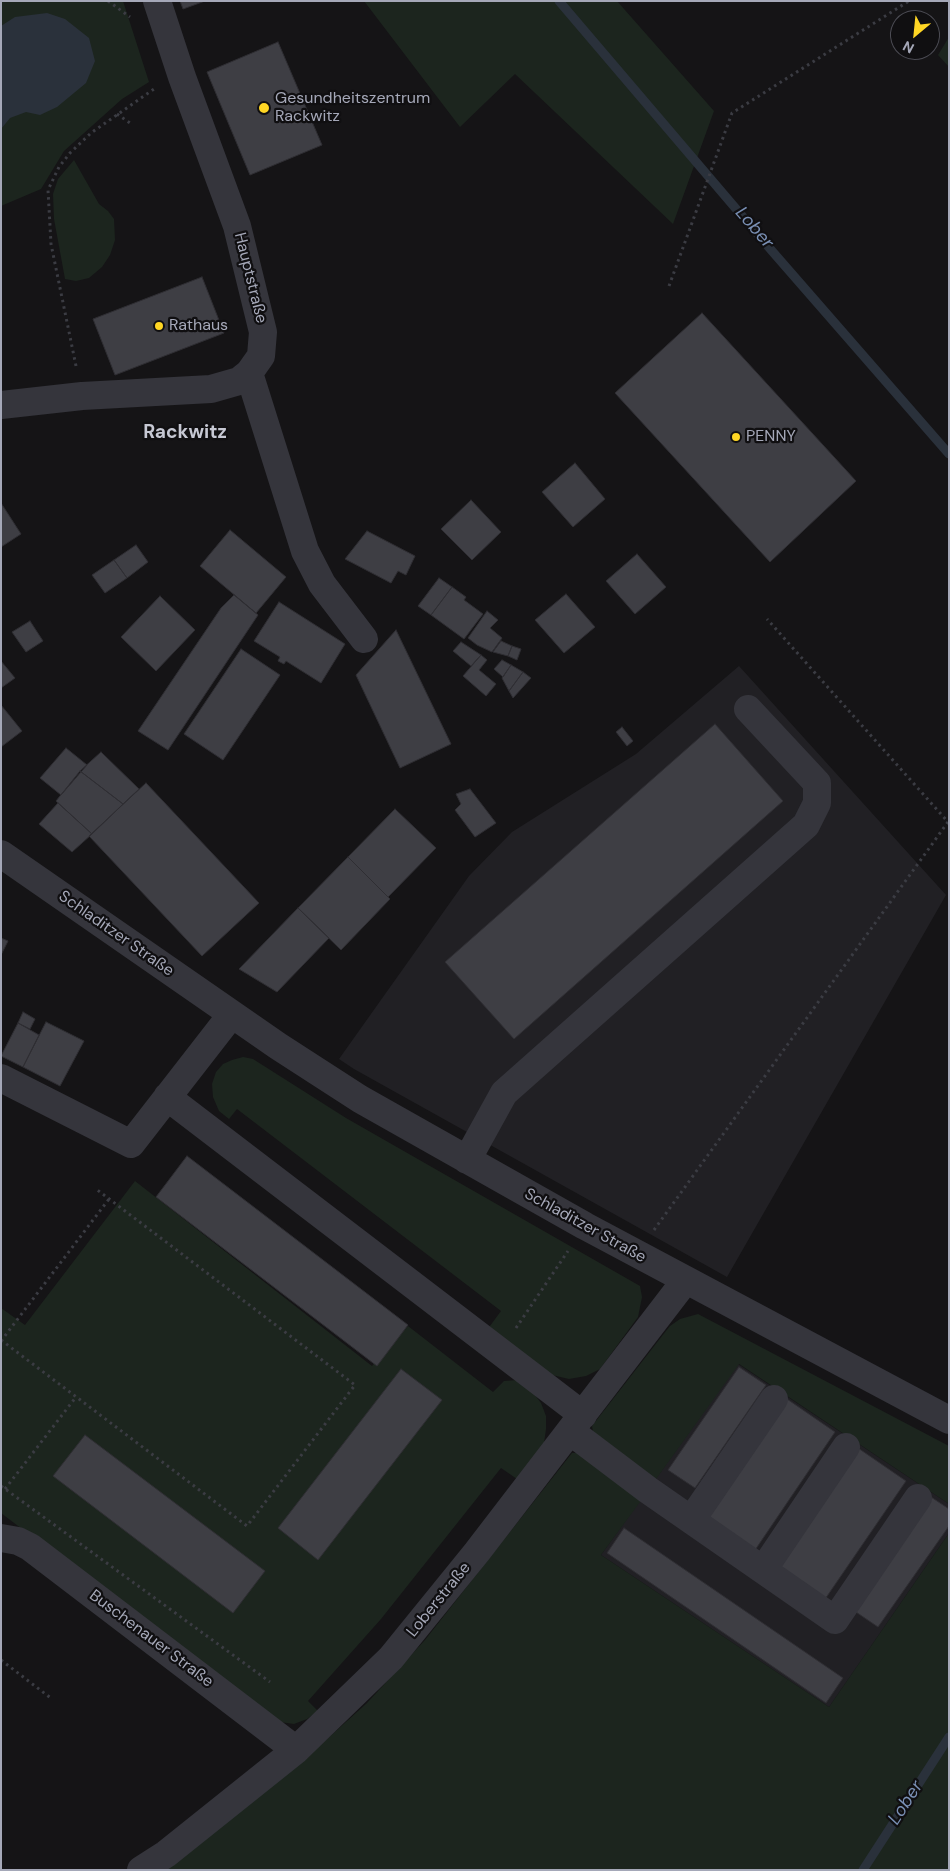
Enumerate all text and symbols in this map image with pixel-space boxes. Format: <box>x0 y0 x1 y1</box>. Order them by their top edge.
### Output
north arrow <box>890 10 940 60</box>
text: N <box>900 37 917 58</box>
place label: Gesundheitszentrum Rackwitz <box>275 89 430 127</box>
marker: Gesundheitszentrum Rackwitz <box>257 101 271 115</box>
water label: Lober <box>730 203 778 253</box>
street label: Hauptstraße <box>229 231 271 325</box>
place label: Rathaus <box>169 316 228 336</box>
marker: Rathaus <box>153 320 165 332</box>
district label: Rackwitz <box>143 422 227 444</box>
place label: PENNY <box>746 427 796 447</box>
marker: PENNY <box>730 431 742 443</box>
street label: Schladitzer Straße <box>55 887 177 981</box>
street label: Schladitzer Straße <box>521 1185 649 1267</box>
street label: Loberstraße <box>403 1559 475 1641</box>
street label: Buschenauer Straße <box>85 1586 217 1692</box>
water label: Lober <box>884 1777 928 1829</box>

